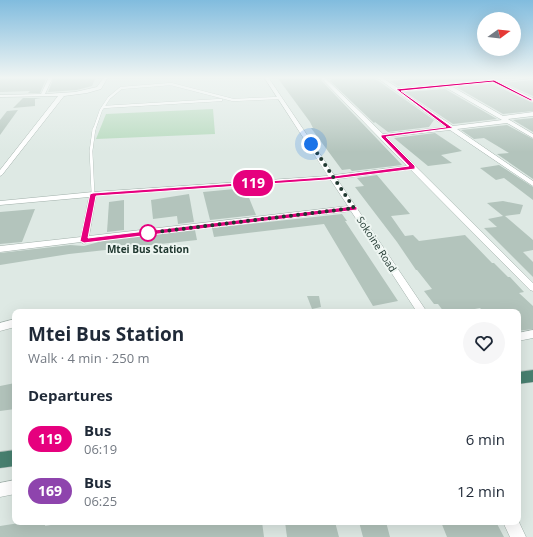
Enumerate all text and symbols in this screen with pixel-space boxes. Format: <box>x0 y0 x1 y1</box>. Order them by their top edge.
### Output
north arrow <box>477 12 521 56</box>
map controls <box>477 12 521 56</box>
your location <box>301 134 321 154</box>
line badge: 119 <box>230 170 276 196</box>
text: 119 <box>241 173 265 192</box>
street label: Sokoine Road <box>354 214 400 274</box>
marker: Mtei Bus Station <box>139 224 157 242</box>
place label: Mtei Bus Station <box>107 242 189 256</box>
text: Mtei Bus Station <box>28 321 184 347</box>
button: heart <box>463 322 505 364</box>
text: Walk · 4 min · 250 m <box>28 349 150 367</box>
text: Departures <box>28 385 113 405</box>
text: Bus <box>84 420 111 440</box>
text: 119 <box>38 429 62 448</box>
text: 6 min <box>466 429 505 449</box>
text: 06:19 <box>84 440 117 458</box>
text: Bus <box>84 472 111 492</box>
text: 169 <box>38 481 62 500</box>
text: 12 min <box>457 481 505 501</box>
text: 06:25 <box>84 492 117 510</box>

